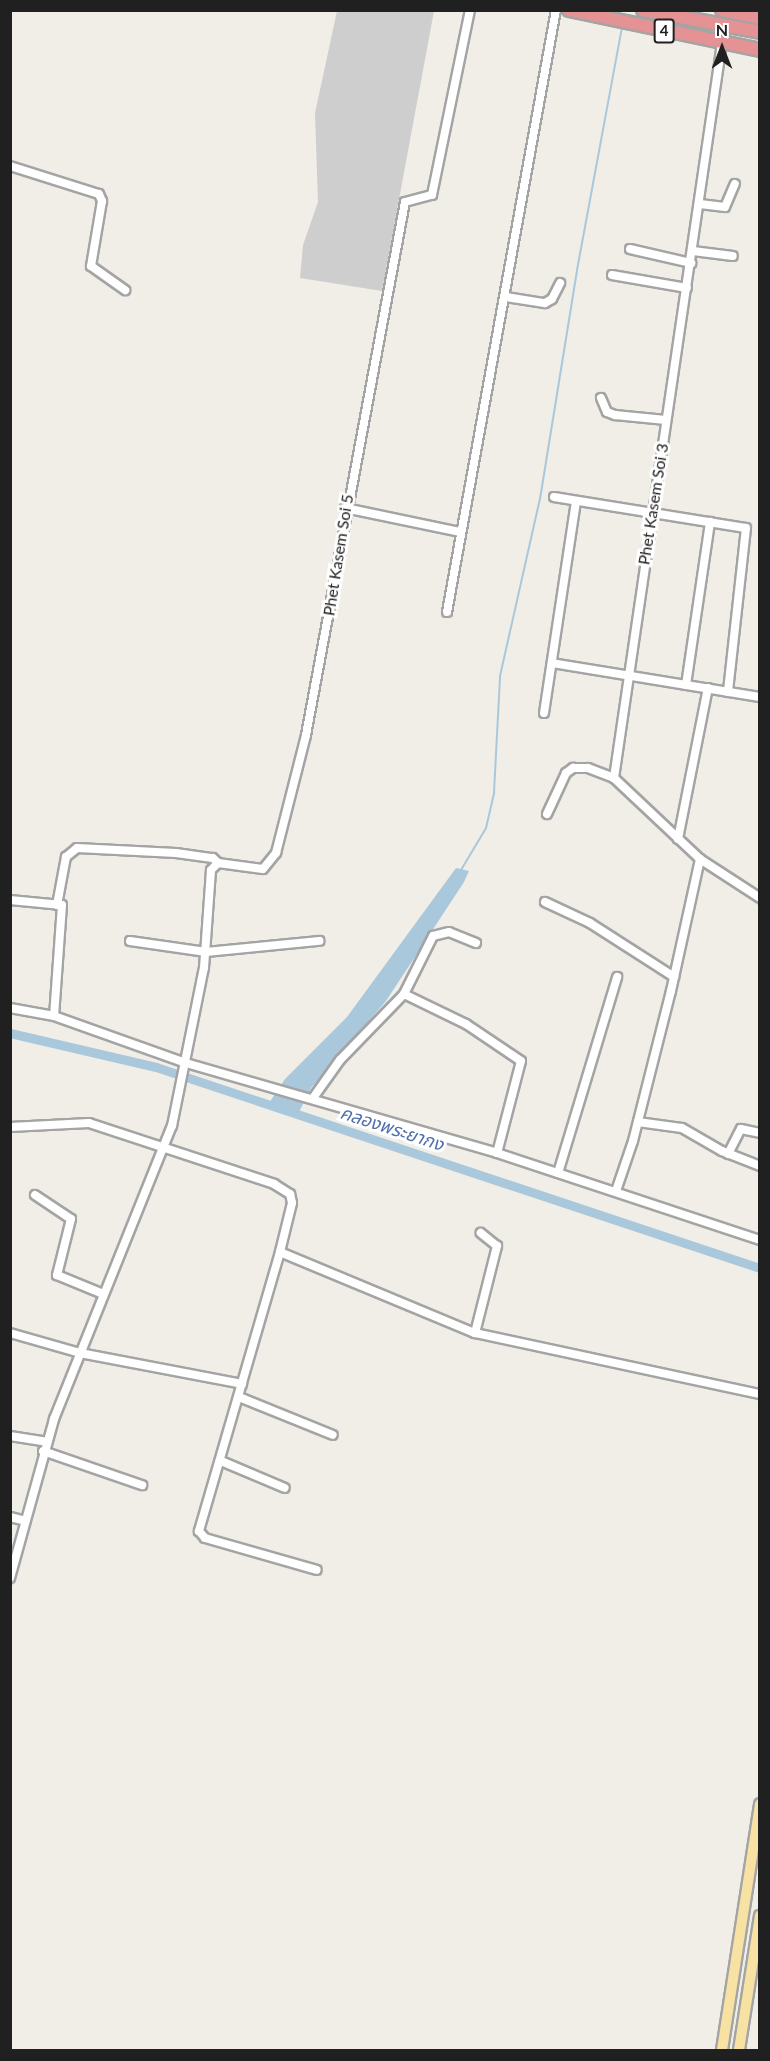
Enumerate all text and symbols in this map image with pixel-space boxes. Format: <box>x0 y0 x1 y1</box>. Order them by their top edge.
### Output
north arrow <box>692 18 752 78</box>
road number: 4 <box>654 19 674 43</box>
text: N <box>716 20 728 39</box>
street label: Phet Kasem Soi 3 <box>634 442 672 566</box>
street label: Phet Kasem Soi 5 <box>319 493 357 617</box>
water label: คลองพระยากง <box>338 1101 446 1155</box>

